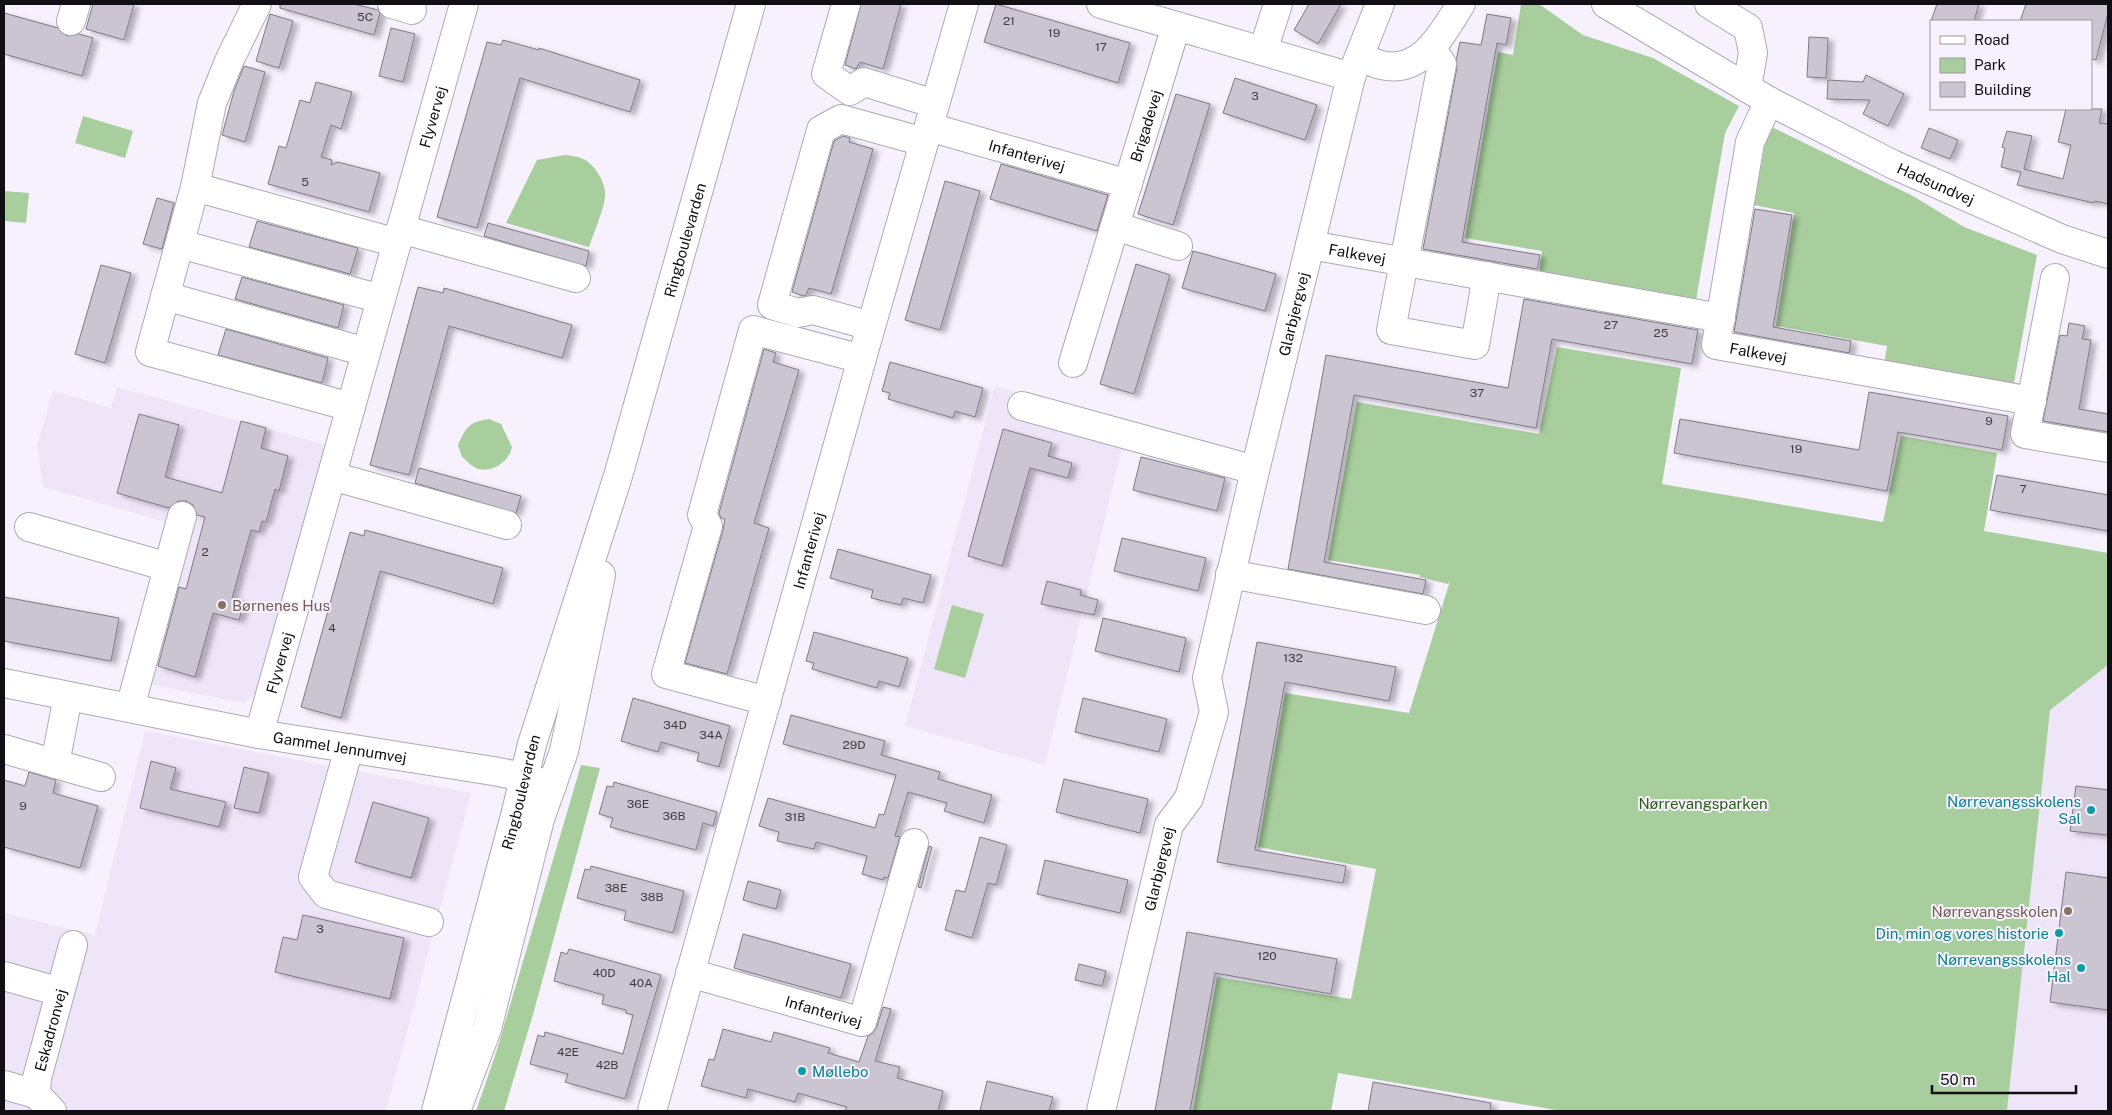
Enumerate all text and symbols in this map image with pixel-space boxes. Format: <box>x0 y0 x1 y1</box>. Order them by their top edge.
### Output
house number: 5C <box>357 10 373 24</box>
house number: 21 <box>1003 14 1015 28</box>
legend <box>1930 20 2092 110</box>
house number: 19 <box>1048 26 1060 40</box>
text: Road <box>1974 31 2010 48</box>
house number: 17 <box>1095 40 1107 54</box>
text: Park <box>1974 56 2006 73</box>
text: Building <box>1974 81 2032 98</box>
street label: Flyvervej <box>416 84 449 150</box>
street label: Brigadevej <box>1127 88 1164 164</box>
house number: 3 <box>1251 89 1259 103</box>
street label: Infanterivej <box>987 136 1067 174</box>
street label: Hadsundvej <box>1895 159 1977 208</box>
house number: 5 <box>301 175 309 189</box>
street label: Ringboulevarden <box>660 181 709 299</box>
street label: Falkevej <box>1327 240 1387 267</box>
street label: Glarbjergvej <box>1275 270 1312 358</box>
house number: 27 <box>1604 318 1618 332</box>
house number: 25 <box>1654 326 1669 340</box>
street label: Falkevej <box>1728 339 1788 366</box>
house number: 37 <box>1470 386 1484 400</box>
house number: 9 <box>1985 414 1993 428</box>
house number: 19 <box>1790 442 1802 456</box>
house number: 7 <box>2019 482 2027 496</box>
street label: Infanterivej <box>790 510 827 591</box>
house number: 2 <box>201 545 209 559</box>
place label: Børnenes Hus <box>232 597 330 614</box>
marker: Børnenes Hus <box>216 599 228 611</box>
house number: 4 <box>328 621 336 635</box>
street label: Flyvervej <box>262 630 296 695</box>
house number: 132 <box>1283 651 1303 665</box>
house number: 34D <box>663 718 687 732</box>
street label: Gammel Jennumvej <box>272 728 408 766</box>
house number: 34A <box>699 728 723 742</box>
street label: Ringboulevarden <box>498 732 543 851</box>
house number: 29D <box>843 738 865 752</box>
place label: Nørrevangsskolens Sal <box>1947 793 2081 827</box>
park label: Nørrevangsparken <box>1638 795 1768 812</box>
house number: 36E <box>627 797 649 811</box>
house number: 9 <box>19 799 27 813</box>
marker: Nørrevangsskolens Sal <box>2085 804 2097 816</box>
house number: 36B <box>663 809 686 823</box>
house number: 31B <box>785 810 805 824</box>
street label: Glarbjergvej <box>1140 825 1177 912</box>
house number: 38E <box>605 881 627 895</box>
house number: 38B <box>640 890 664 904</box>
place label: Nørrevangsskolen <box>1932 903 2058 920</box>
marker: Nørrevangsskolen <box>2062 905 2074 917</box>
house number: 3 <box>316 922 324 936</box>
place label: Din, min og vores historie <box>1876 925 2049 942</box>
marker: Din, min og vores historie <box>2053 927 2065 939</box>
house number: 120 <box>1257 949 1277 963</box>
place label: Nørrevangsskolens Hal <box>1937 951 2071 985</box>
marker: Nørrevangsskolens Hal <box>2075 962 2087 974</box>
house number: 40D <box>592 966 616 980</box>
house number: 40A <box>629 976 653 990</box>
street label: Eskadronvej <box>31 987 69 1073</box>
street label: Infanterivej <box>783 992 864 1030</box>
house number: 42E <box>557 1045 579 1059</box>
house number: 42B <box>596 1058 618 1072</box>
scale bar <box>1932 1062 2076 1094</box>
place label: Møllebo <box>812 1063 868 1080</box>
marker: Møllebo <box>796 1065 808 1077</box>
text: 50 m <box>1940 1071 1975 1088</box>

